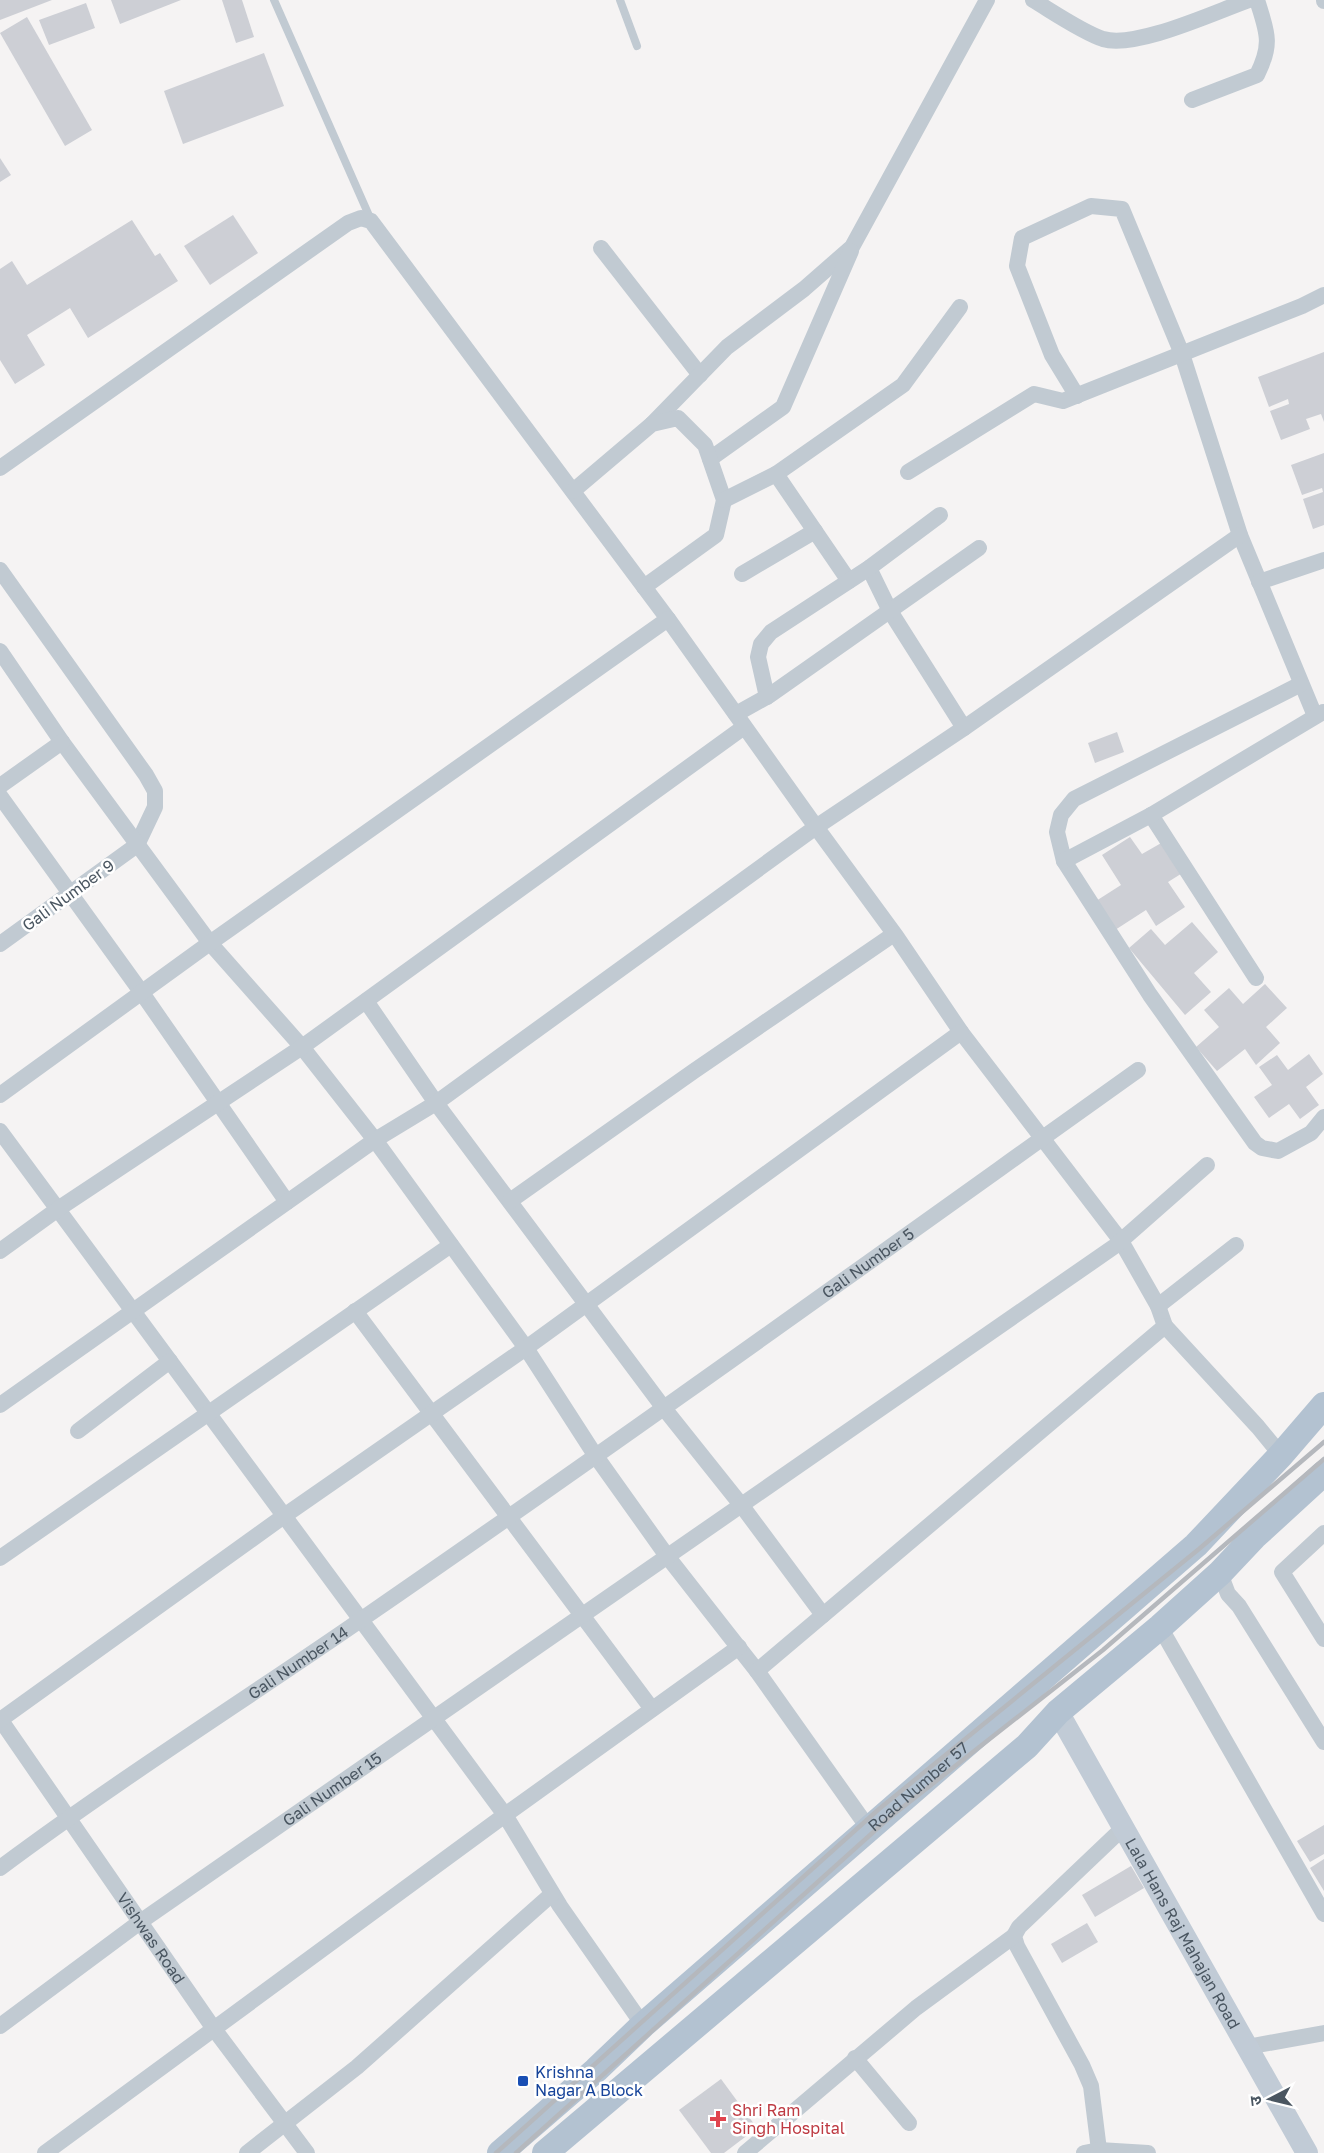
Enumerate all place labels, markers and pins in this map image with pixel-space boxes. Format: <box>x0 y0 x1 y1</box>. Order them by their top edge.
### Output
place label: Krishna Nagar A Block <box>535 2062 643 2100</box>
marker: Krishna Nagar A Block <box>516 2074 530 2088</box>
place label: Shri Ram Singh Hospital <box>732 2100 845 2138</box>
marker: Shri Ram Singh Hospital <box>709 2110 727 2128</box>

